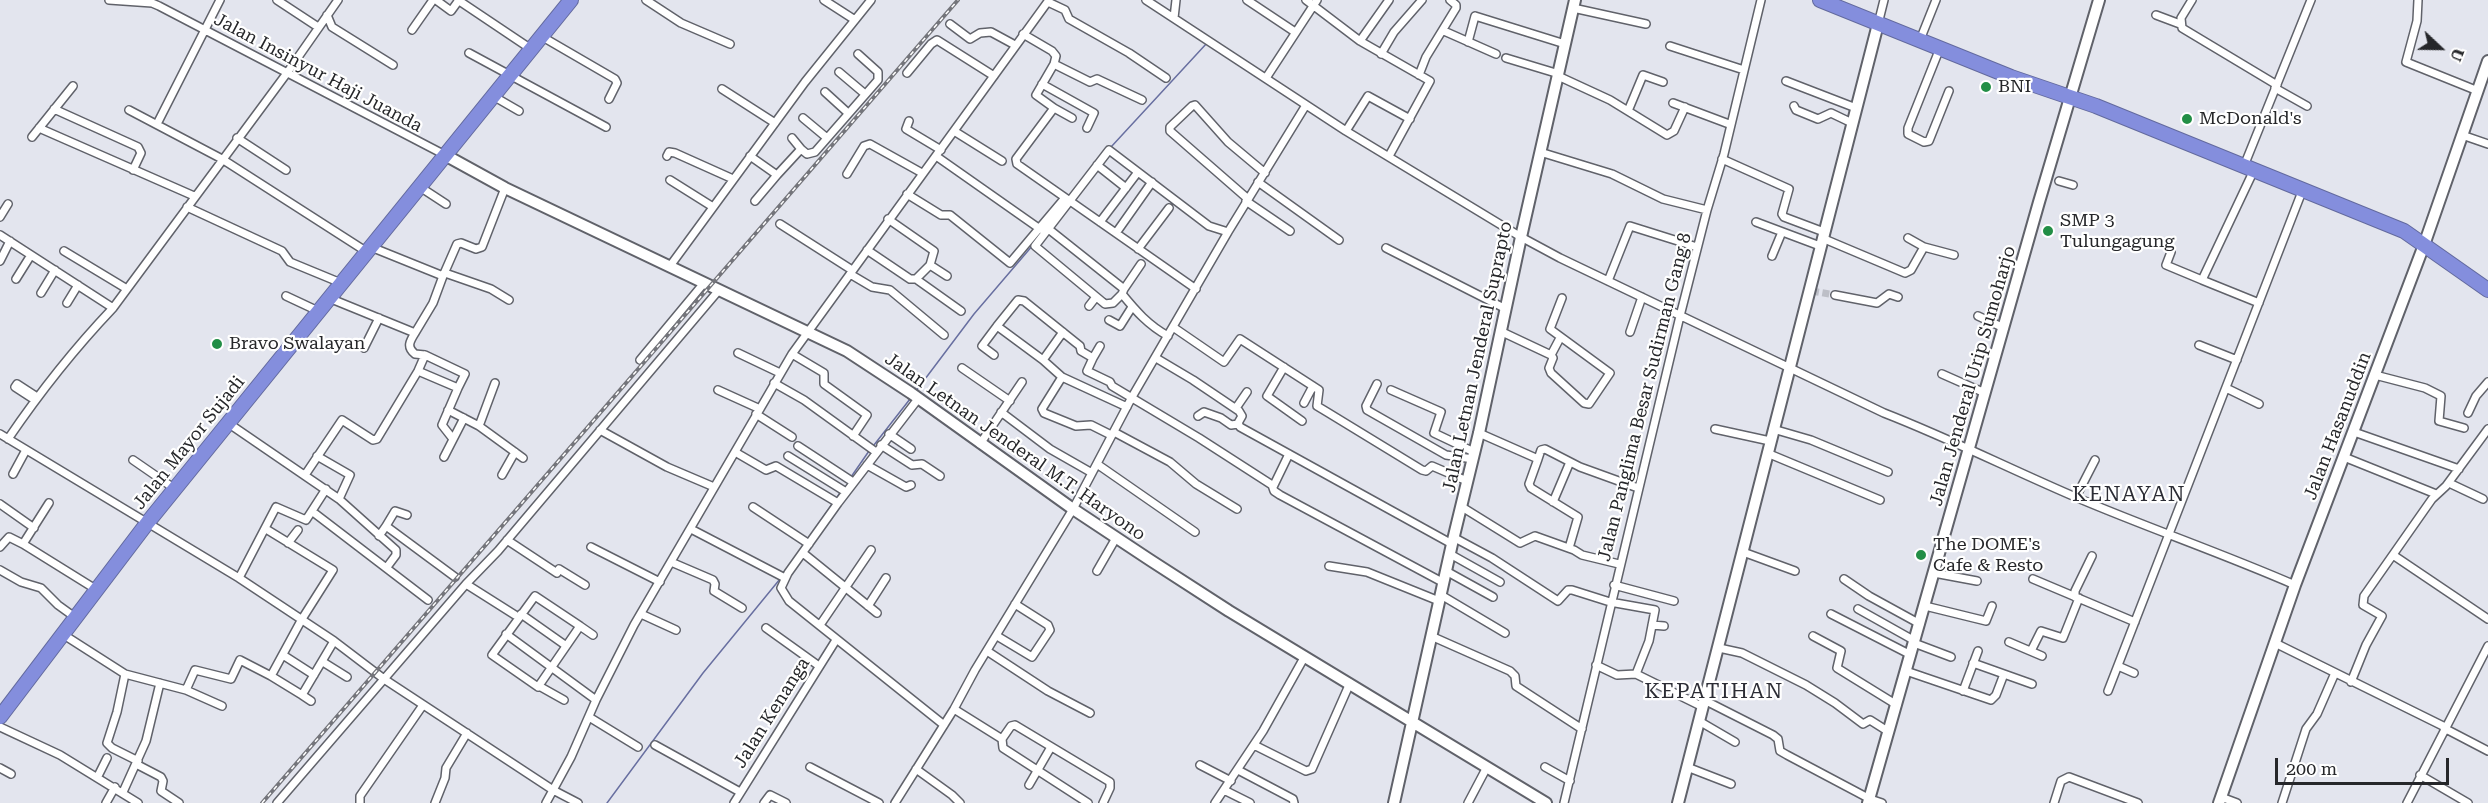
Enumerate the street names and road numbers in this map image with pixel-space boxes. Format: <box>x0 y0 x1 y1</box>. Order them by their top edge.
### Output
street label: Jalan Insinyur Haji Juanda <box>210 9 426 137</box>
street label: Jalan Letnan Jenderal Suprapto <box>1439 219 1517 495</box>
street label: Jalan Panglima Besar Sudirman Gang 8 <box>1594 231 1696 563</box>
street label: Jalan Jenderal Urip Sumoharjo <box>1925 243 2021 509</box>
street label: Jalan Letnan Jenderal M.T. Haryono <box>881 348 1149 546</box>
street label: Jalan Hasanuddin <box>2300 349 2376 503</box>
street label: Jalan Mayor Sujadi <box>129 372 249 514</box>
street label: Jalan Kenanga <box>729 654 815 772</box>

